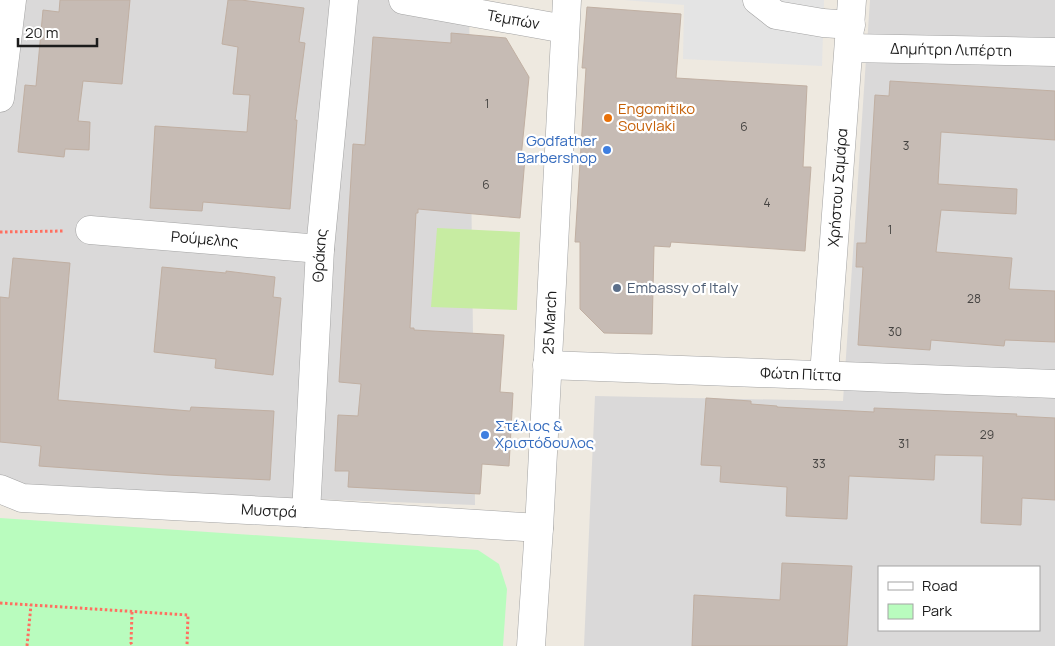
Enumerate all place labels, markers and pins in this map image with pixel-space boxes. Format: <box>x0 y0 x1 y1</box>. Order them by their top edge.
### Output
place label: Engomitiko Souvlaki <box>618 98 695 136</box>
marker: Engomitiko Souvlaki <box>602 112 614 124</box>
place label: Godfather Barbershop <box>517 130 598 168</box>
marker: Godfather Barbershop <box>601 144 613 156</box>
place label: Embassy of Italy <box>627 277 738 298</box>
marker: Embassy of Italy <box>611 282 623 294</box>
place label: Στέλιος & Χριστόδουλος <box>495 415 594 453</box>
marker: Στέλιος & Χριστόδουλος <box>479 429 491 441</box>

